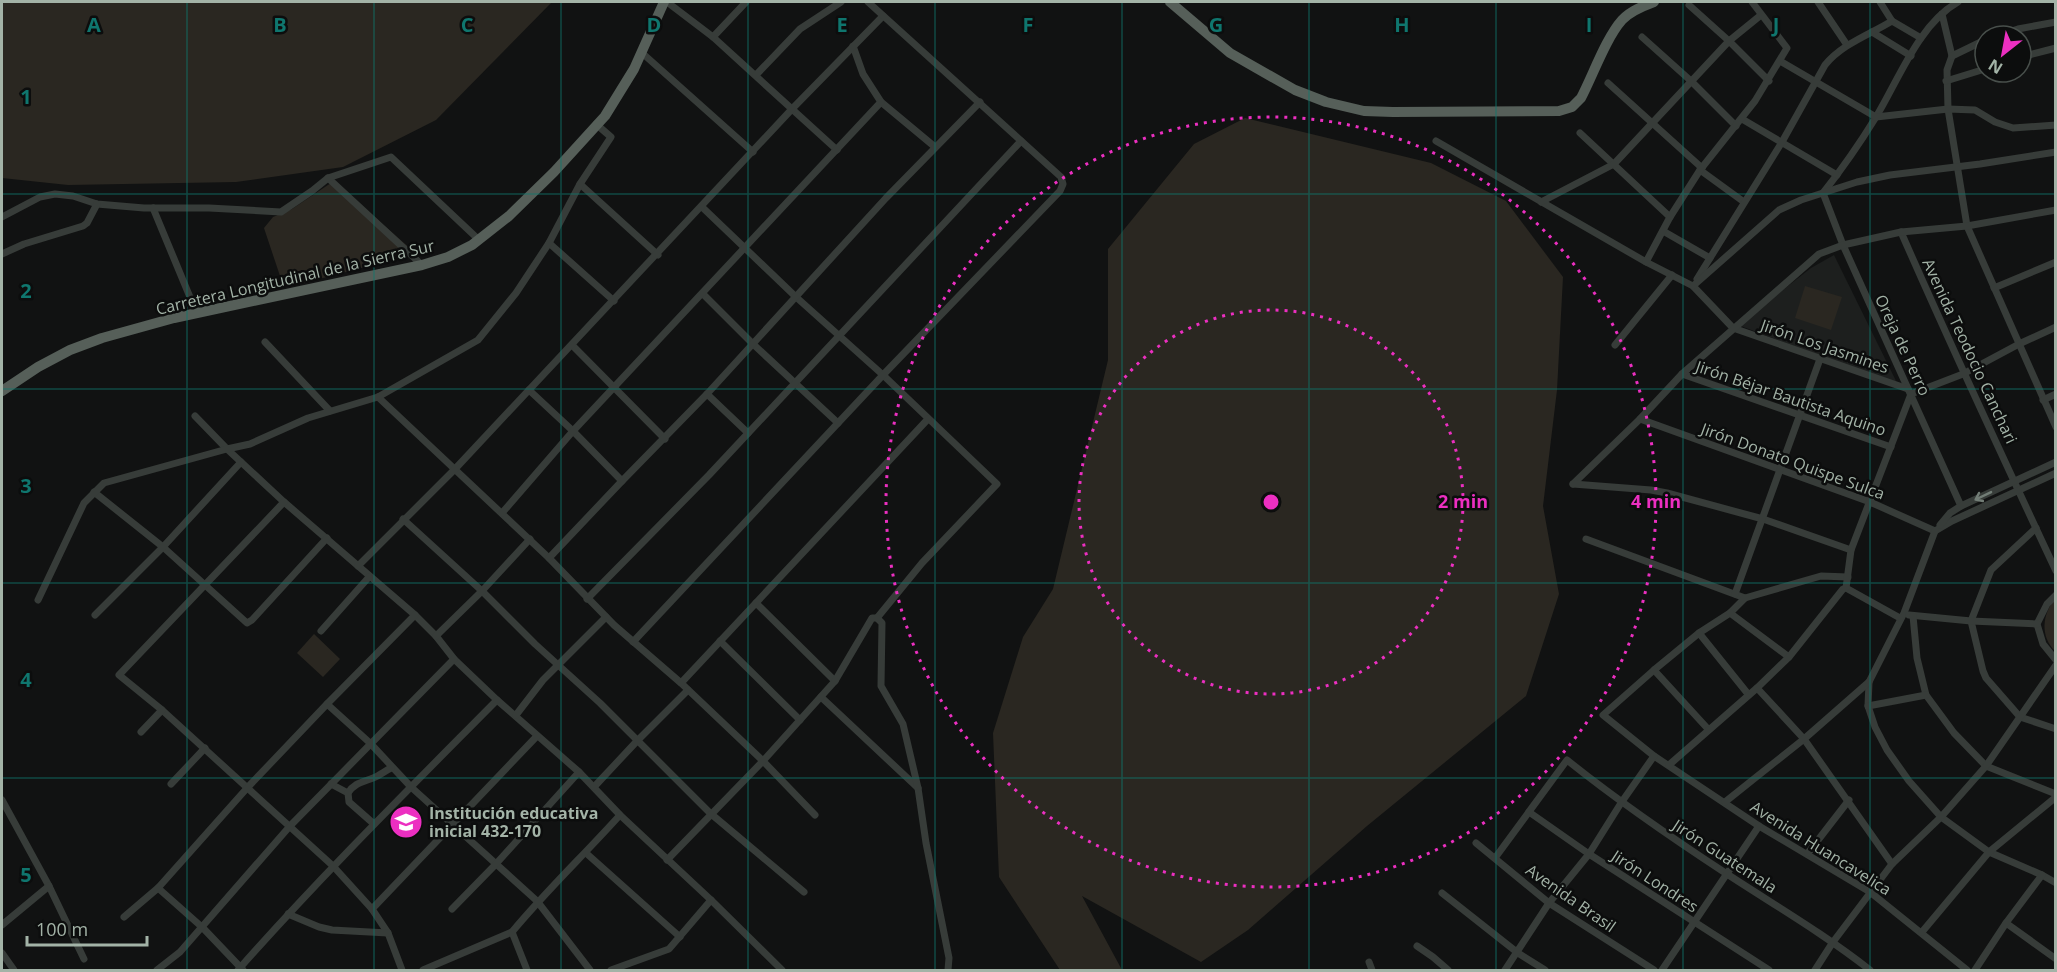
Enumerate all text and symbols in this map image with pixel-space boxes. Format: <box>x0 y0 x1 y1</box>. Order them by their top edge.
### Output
text: A <box>87 11 101 38</box>
text: B <box>273 11 287 38</box>
text: C <box>461 11 474 38</box>
text: D <box>647 11 661 38</box>
text: E <box>836 11 848 38</box>
text: F <box>1023 11 1033 38</box>
text: G <box>1209 11 1223 38</box>
text: H <box>1394 11 1410 38</box>
text: I <box>1586 11 1592 38</box>
text: J <box>1771 11 1779 38</box>
north arrow <box>1973 24 2033 84</box>
text: N <box>1984 54 2007 80</box>
text: 1 <box>20 83 32 110</box>
street label: Carretera Longitudinal de la Sierra Sur <box>154 234 437 320</box>
street label: Avenida Teodocio Canchari <box>1917 255 2023 447</box>
text: 2 <box>20 277 32 304</box>
street label: Oreja de Perro <box>1870 291 1936 399</box>
street label: Jirón Los Jasmines <box>1756 313 1892 378</box>
street label: Jirón Béjar Bautista Aquino <box>1691 354 1889 441</box>
street label: Jirón Donato Quispe Sulca <box>1696 417 1888 504</box>
text: 3 <box>20 472 32 499</box>
text: 2 min <box>1438 489 1488 513</box>
text: 4 min <box>1631 489 1681 513</box>
one-way arrow <box>1975 490 1993 502</box>
centre of rings <box>1261 492 1281 512</box>
text: 4 <box>20 666 32 693</box>
street label: Avenida Huancavelica <box>1746 796 1896 900</box>
place label: Institución educativa inicial 432-170 <box>429 802 598 842</box>
school or university icon: Institución educativa inicial 432-170 <box>388 804 424 840</box>
street label: Jirón Guatemala <box>1667 813 1781 898</box>
street label: Jirón Londres <box>1606 844 1703 917</box>
street label: Avenida Brasil <box>1522 859 1620 937</box>
text: 5 <box>20 861 32 888</box>
scale bar <box>27 909 147 947</box>
text: 100 m <box>36 917 88 941</box>

